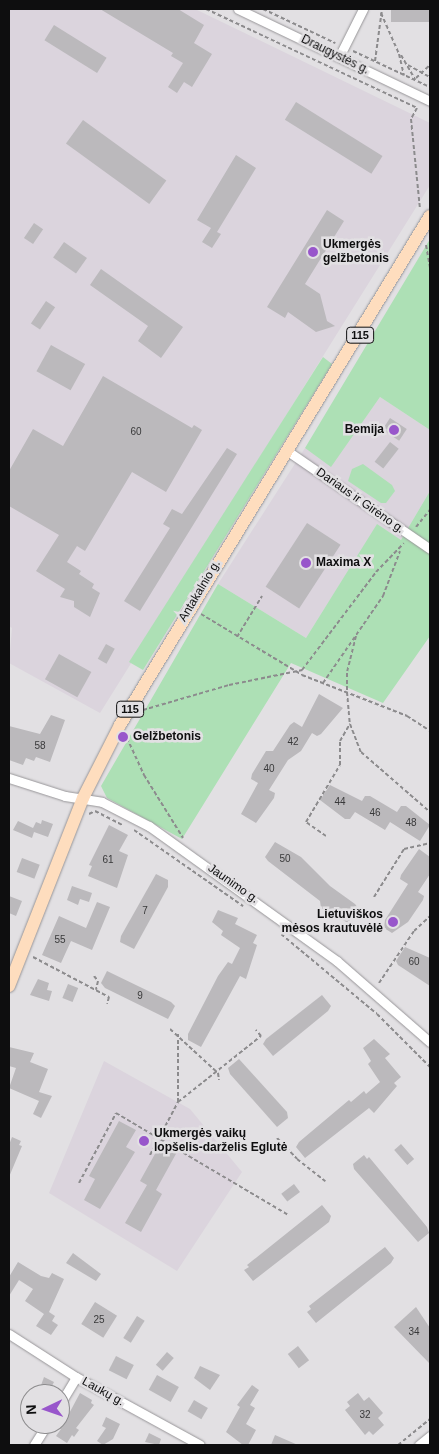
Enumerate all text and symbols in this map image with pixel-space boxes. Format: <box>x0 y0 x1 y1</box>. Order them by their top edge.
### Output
street label: Draugystės g. <box>299 32 371 78</box>
place label: Ukmergės gelžbetonis <box>323 238 389 266</box>
marker: Ukmergės gelžbetonis <box>307 246 319 258</box>
road number: 115 <box>345 326 375 344</box>
place label: Bemija <box>345 423 384 437</box>
marker: Bemija <box>388 424 400 436</box>
house number: 60 <box>130 426 142 438</box>
street label: Dariaus ir Girėno g. <box>313 465 407 537</box>
place label: Maxima X <box>316 556 371 570</box>
marker: Maxima X <box>300 557 312 569</box>
street label: Antakalnio g. <box>176 558 224 624</box>
road number: 115 <box>115 701 145 718</box>
place label: Gelžbetonis <box>133 730 201 744</box>
marker: Gelžbetonis <box>117 731 129 743</box>
house number: 42 <box>287 736 299 748</box>
house number: 58 <box>34 740 46 752</box>
house number: 40 <box>263 763 275 775</box>
house number: 44 <box>334 796 346 808</box>
house number: 46 <box>369 807 381 819</box>
house number: 48 <box>405 817 417 829</box>
house number: 50 <box>279 853 291 865</box>
house number: 61 <box>102 854 114 866</box>
street label: Jaunimo g. <box>205 861 261 907</box>
house number: 7 <box>142 905 148 917</box>
place label: Lietuviškos mėsos krautuvėlė <box>282 908 383 936</box>
marker: Lietuviškos mėsos krautuvėlė <box>387 916 399 928</box>
house number: 55 <box>54 934 66 946</box>
house number: 60 <box>408 956 420 968</box>
house number: 9 <box>137 990 143 1002</box>
place label: Ukmergės vaikų lopšelis-darželis Eglutė <box>154 1127 287 1155</box>
marker: Ukmergės vaikų lopšelis-darželis Eglutė <box>138 1135 150 1147</box>
house number: 25 <box>93 1314 105 1326</box>
house number: 34 <box>408 1326 420 1338</box>
street label: Laukų g. <box>79 1375 127 1409</box>
north arrow <box>20 1384 70 1434</box>
text: N <box>23 1404 39 1415</box>
house number: 32 <box>359 1409 371 1421</box>

